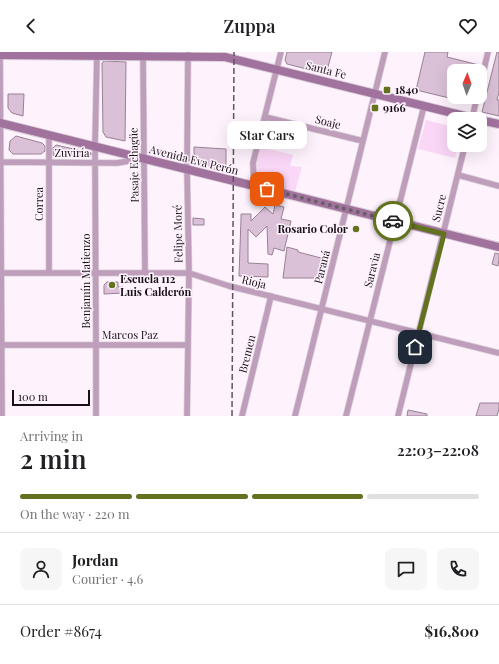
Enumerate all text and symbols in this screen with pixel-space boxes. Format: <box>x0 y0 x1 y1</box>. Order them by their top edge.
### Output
text: Zuppa <box>224 14 275 38</box>
icon: back <box>20 15 42 37</box>
icon: heart <box>457 15 479 37</box>
street label: Santa Fe <box>304 57 348 82</box>
north arrow <box>447 64 487 104</box>
map controls <box>447 64 487 152</box>
place label: 1840 <box>395 82 418 97</box>
marker: 1840 <box>382 85 392 95</box>
place label: 9166 <box>383 100 406 115</box>
marker: 9166 <box>370 103 380 113</box>
street label: Soaje <box>314 111 343 132</box>
button: layers <box>447 112 487 152</box>
callout: Star Cars <box>227 121 307 149</box>
text: Star Cars <box>239 126 295 143</box>
street label: Pasaje Echagüe <box>125 127 142 203</box>
street label: Avenida Eva Perón <box>147 141 241 178</box>
street label: Zuviría <box>54 145 90 160</box>
pin <box>250 172 284 206</box>
icon: bag <box>256 178 278 200</box>
street label: Correa <box>31 186 46 221</box>
street label: Sucre <box>428 192 449 223</box>
courier <box>373 201 413 241</box>
street label: Felipe Moré <box>169 204 186 263</box>
icon: car <box>382 210 404 232</box>
place label: Rosario Color <box>277 221 349 236</box>
marker: Rosario Color <box>351 224 361 234</box>
street label: Benjamín Matienzo <box>78 233 93 329</box>
street label: Paraná <box>310 248 333 285</box>
street label: Saravia <box>360 250 383 289</box>
place label: Escuela 112 Luis Calderón <box>120 271 192 299</box>
street label: Rioja <box>240 271 268 292</box>
marker: Escuela 112 Luis Calderón <box>107 280 117 290</box>
street label: Marcos Paz <box>102 327 158 342</box>
pin <box>398 330 432 364</box>
street label: Bremen <box>235 333 259 375</box>
icon: home <box>404 336 426 358</box>
scale bar <box>12 388 90 407</box>
text: 100 m <box>18 389 48 404</box>
text: Arriving in <box>20 427 83 444</box>
text: 22:03–22:08 <box>397 440 479 460</box>
text: 2 min <box>20 441 86 476</box>
text: On the way · 220 m <box>20 505 130 522</box>
button: person <box>20 548 62 590</box>
button: chat <box>385 548 427 590</box>
button: phone <box>437 548 479 590</box>
text: Jordan <box>72 550 118 570</box>
text: Courier · 4.6 <box>72 570 143 587</box>
text: Order #8674 <box>20 621 102 641</box>
text: $16,800 <box>424 621 479 641</box>

